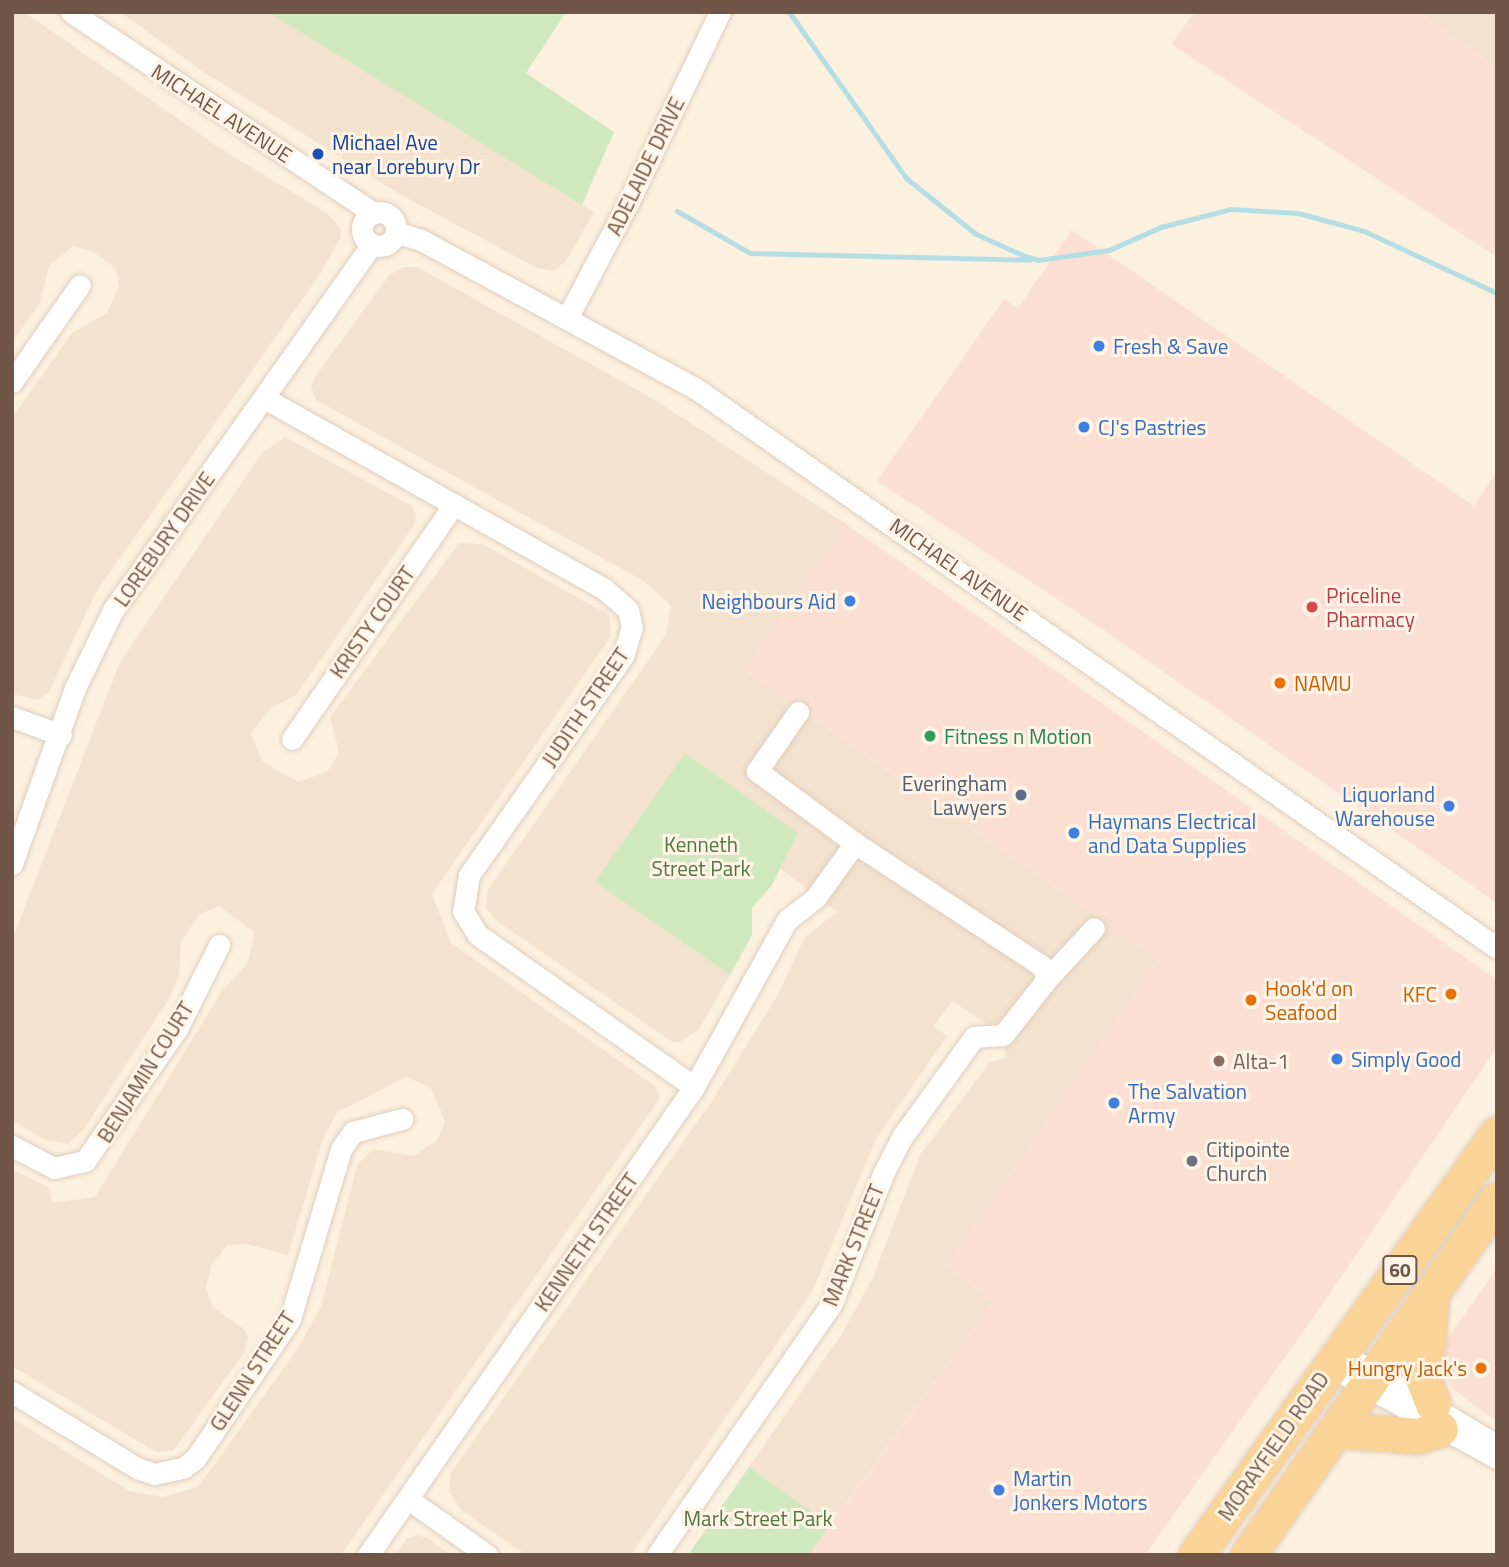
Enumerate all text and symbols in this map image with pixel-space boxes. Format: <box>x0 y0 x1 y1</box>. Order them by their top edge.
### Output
street label: MICHAEL AVENUE <box>147 58 297 168</box>
street label: ADELAIDE DRIVE <box>601 93 689 239</box>
place label: Michael Ave near Lorebury Dr <box>332 129 480 179</box>
marker: Michael Ave near Lorebury Dr <box>310 146 326 162</box>
place label: Fresh & Save <box>1113 333 1228 359</box>
marker: Fresh & Save <box>1091 338 1107 354</box>
place label: CJ's Pastries <box>1098 414 1206 440</box>
marker: CJ's Pastries <box>1076 419 1092 435</box>
street label: LOREBURY DRIVE <box>108 467 220 611</box>
street label: MICHAEL AVENUE <box>885 512 1033 626</box>
street label: KRISTY COURT <box>324 561 420 683</box>
place label: Priceline Pharmacy <box>1326 582 1415 632</box>
place label: Neighbours Aid <box>701 588 836 614</box>
marker: Neighbours Aid <box>842 593 858 609</box>
marker: Priceline Pharmacy <box>1304 599 1320 615</box>
street label: JUDITH STREET <box>536 643 634 771</box>
place label: NAMU <box>1294 670 1352 696</box>
marker: NAMU <box>1272 675 1288 691</box>
place label: Fitness n Motion <box>944 723 1092 749</box>
marker: Fitness n Motion <box>922 728 938 744</box>
place label: Everingham Lawyers <box>902 770 1007 820</box>
place label: Liquorland Warehouse <box>1335 781 1435 831</box>
marker: Everingham Lawyers <box>1013 787 1029 803</box>
marker: Liquorland Warehouse <box>1441 798 1457 814</box>
place label: Haymans Electrical and Data Supplies <box>1088 808 1256 858</box>
marker: Haymans Electrical and Data Supplies <box>1066 825 1082 841</box>
park label: Kenneth Street Park <box>652 831 750 881</box>
place label: Hook'd on Seafood <box>1265 975 1353 1025</box>
place label: KFC <box>1403 981 1437 1007</box>
marker: KFC <box>1443 986 1459 1002</box>
marker: Hook'd on Seafood <box>1243 992 1259 1008</box>
street label: BENJAMIN COURT <box>92 997 198 1147</box>
place label: Simply Good <box>1351 1046 1461 1072</box>
place label: Alta-1 <box>1233 1048 1289 1074</box>
marker: Simply Good <box>1329 1051 1345 1067</box>
marker: Alta-1 <box>1211 1053 1227 1069</box>
place label: The Salvation Army <box>1128 1078 1247 1128</box>
marker: The Salvation Army <box>1106 1095 1122 1111</box>
place label: Citipointe Church <box>1206 1136 1290 1186</box>
marker: Citipointe Church <box>1184 1153 1200 1169</box>
street label: KENNETH STREET <box>529 1168 643 1316</box>
street label: MARK STREET <box>817 1180 889 1310</box>
road number: 60 <box>1381 1254 1419 1286</box>
street label: GLENN STREET <box>204 1307 300 1435</box>
place label: Hungry Jack's <box>1348 1355 1467 1381</box>
marker: Hungry Jack's <box>1473 1360 1489 1376</box>
street label: MORAYFIELD ROAD <box>1212 1367 1334 1525</box>
place label: Martin Jonkers Motors <box>1013 1465 1147 1515</box>
marker: Martin Jonkers Motors <box>991 1482 1007 1498</box>
park label: Mark Street Park <box>683 1505 833 1531</box>

